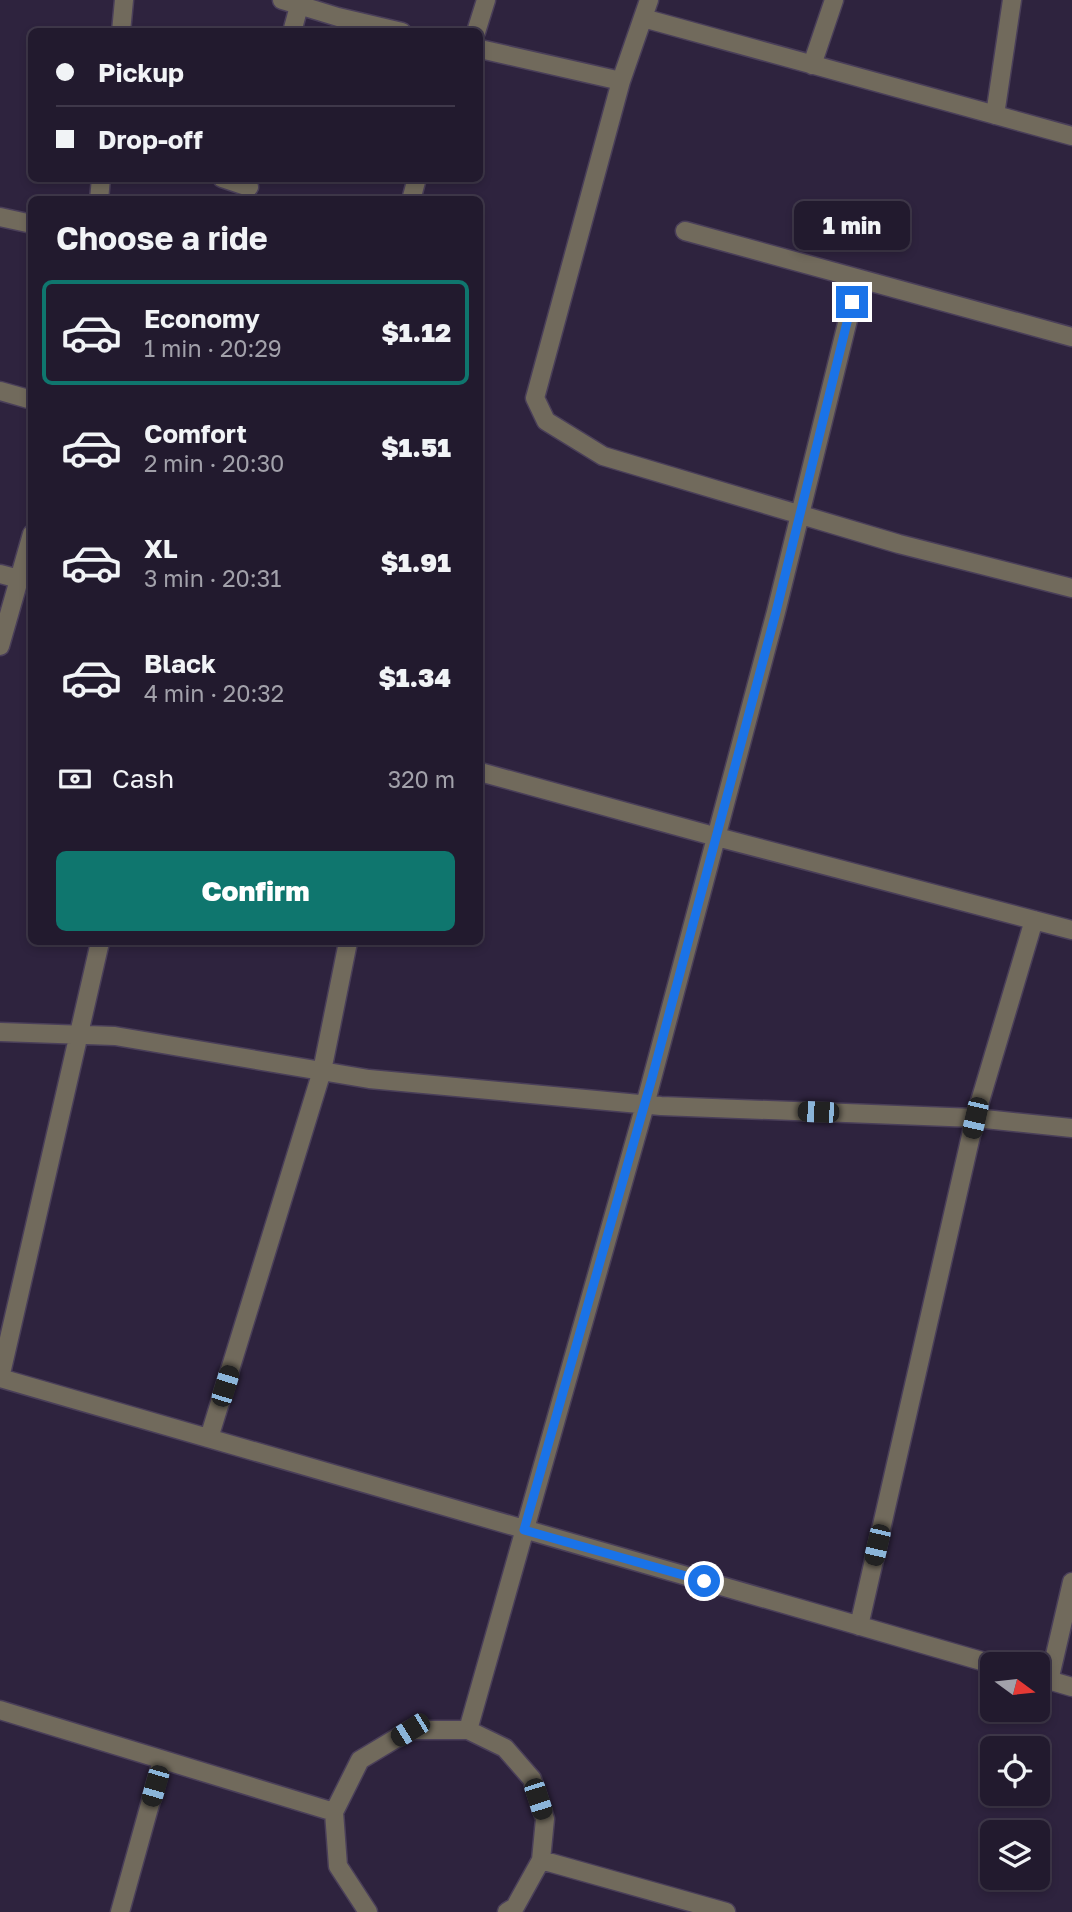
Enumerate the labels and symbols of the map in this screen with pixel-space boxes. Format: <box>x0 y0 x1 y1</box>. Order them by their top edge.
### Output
callout: 1 min <box>794 201 910 250</box>
route end <box>836 286 868 318</box>
car <box>961 1095 990 1141</box>
car <box>797 1101 840 1123</box>
car <box>209 1363 242 1409</box>
car <box>863 1522 892 1568</box>
route start <box>688 1565 720 1597</box>
north arrow <box>980 1652 1050 1722</box>
car <box>387 1710 434 1750</box>
car <box>140 1763 171 1809</box>
car <box>522 1776 555 1822</box>

